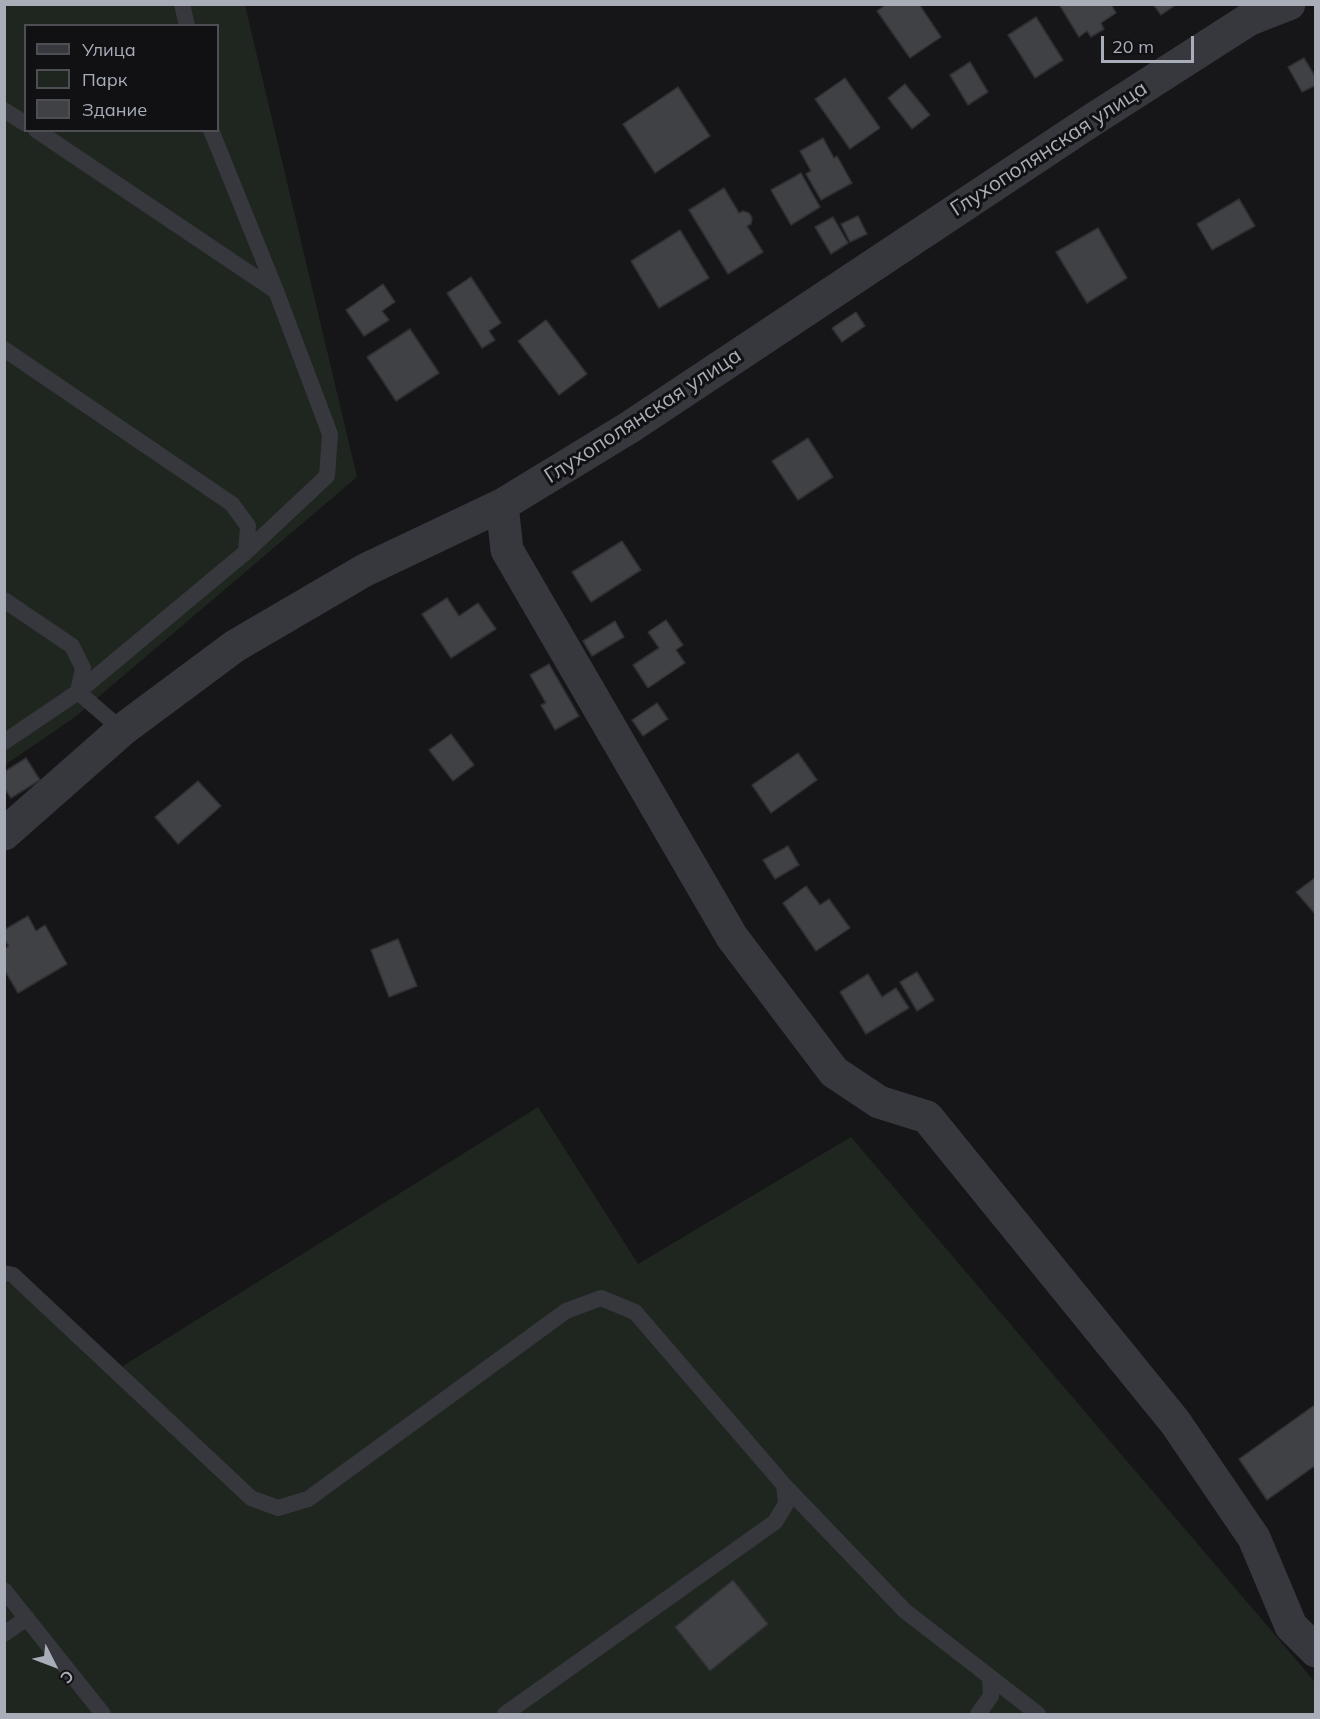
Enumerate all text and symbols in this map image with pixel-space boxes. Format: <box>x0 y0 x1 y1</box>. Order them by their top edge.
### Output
legend <box>24 24 219 132</box>
scale bar <box>1104 24 1197 62</box>
text: 20 m <box>1112 35 1154 58</box>
text: Улица <box>82 38 136 61</box>
text: Парк <box>82 68 127 91</box>
street label: Глухополянская улица <box>946 76 1152 222</box>
text: Здание <box>82 98 147 121</box>
street label: Глухополянская улица <box>540 343 746 489</box>
north arrow <box>24 1635 84 1695</box>
text: С <box>56 1666 78 1688</box>

